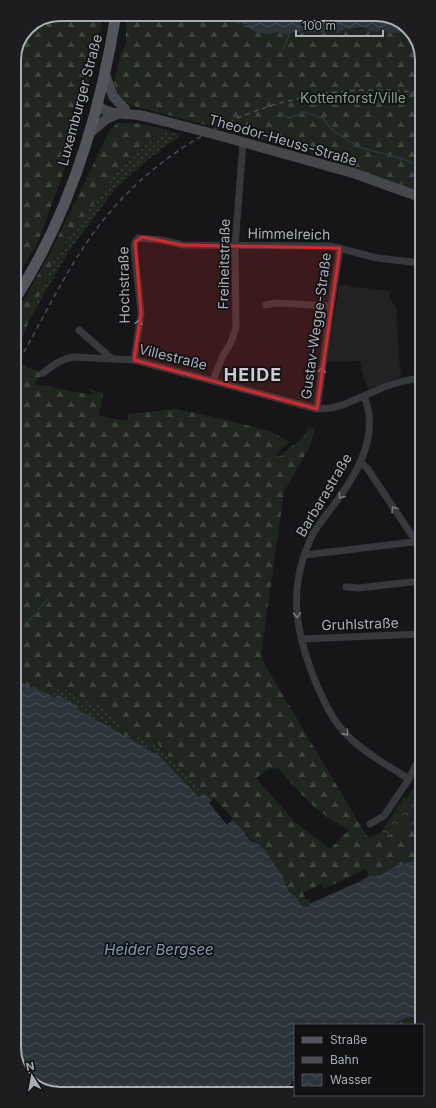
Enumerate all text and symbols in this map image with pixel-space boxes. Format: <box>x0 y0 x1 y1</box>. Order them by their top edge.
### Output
scale bar <box>296 12 383 38</box>
text: 100 m <box>302 18 336 33</box>
street label: Luxemburger Straße <box>54 32 105 167</box>
park label: Kottenforst/Ville <box>300 89 406 106</box>
street label: Theodor-Heuss-Straße <box>207 110 359 169</box>
street label: Freiheitstraße <box>214 219 233 309</box>
street label: Himmelreich <box>247 224 331 243</box>
street label: Hochstraße <box>114 246 133 324</box>
street label: Gustav-Wegge-Straße <box>297 251 334 400</box>
one-way arrow <box>135 319 143 325</box>
street label: Villestraße <box>137 340 209 373</box>
district label: HEIDE <box>224 364 282 385</box>
one-way arrow <box>317 367 326 373</box>
street label: Barbarastraße <box>292 450 355 539</box>
one-way arrow <box>338 492 345 499</box>
one-way arrow <box>392 506 399 513</box>
one-way arrow <box>293 612 302 618</box>
street label: Gruhlstraße <box>321 614 399 633</box>
one-way arrow <box>341 728 348 736</box>
water label: Heider Bergsee <box>104 940 214 959</box>
legend <box>294 1024 424 1096</box>
text: Straße <box>330 1032 367 1047</box>
text: Bahn <box>330 1052 359 1067</box>
north arrow <box>12 1056 52 1096</box>
text: N <box>25 1059 36 1074</box>
text: Wasser <box>330 1072 373 1087</box>

